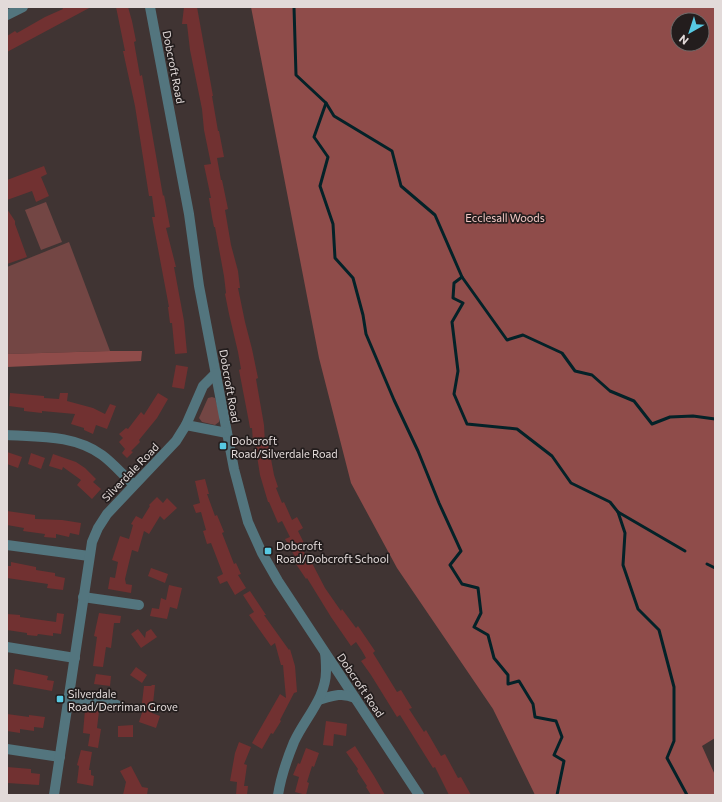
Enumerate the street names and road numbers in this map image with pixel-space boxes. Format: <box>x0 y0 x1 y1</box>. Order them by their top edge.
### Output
street label: Dobcroft Road <box>161 29 187 105</box>
street label: Dobcroft Road <box>217 348 243 424</box>
street label: Silverdale Road <box>99 440 161 504</box>
street label: Dobcroft Road <box>335 651 387 719</box>

